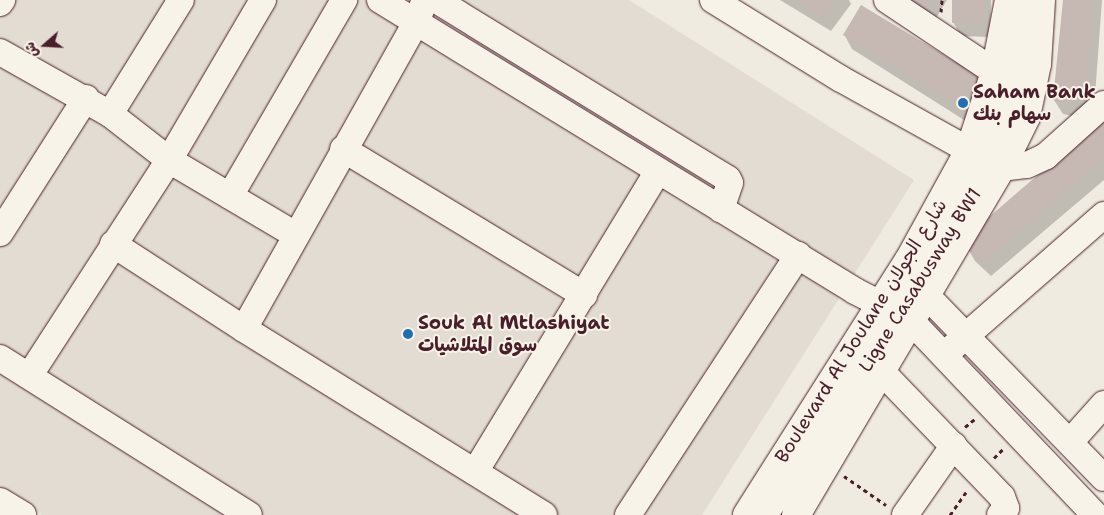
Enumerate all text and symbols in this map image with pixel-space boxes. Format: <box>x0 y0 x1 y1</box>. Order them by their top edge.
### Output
north arrow <box>20 20 70 70</box>
text: ش <box>20 40 42 60</box>
place label: Saham Bank سهام بنك <box>973 81 1096 125</box>
marker: Saham Bank سهام بنك <box>957 97 969 109</box>
street label: Ligne Casabusway BW1 <box>854 184 986 376</box>
street label: Boulevard Al Joulane شارع الجولان <box>770 195 952 467</box>
place label: Souk Al Mtlashiyat سوق المتلاشيات <box>418 312 610 356</box>
marker: Souk Al Mtlashiyat سوق المتلاشيات <box>402 328 414 340</box>

